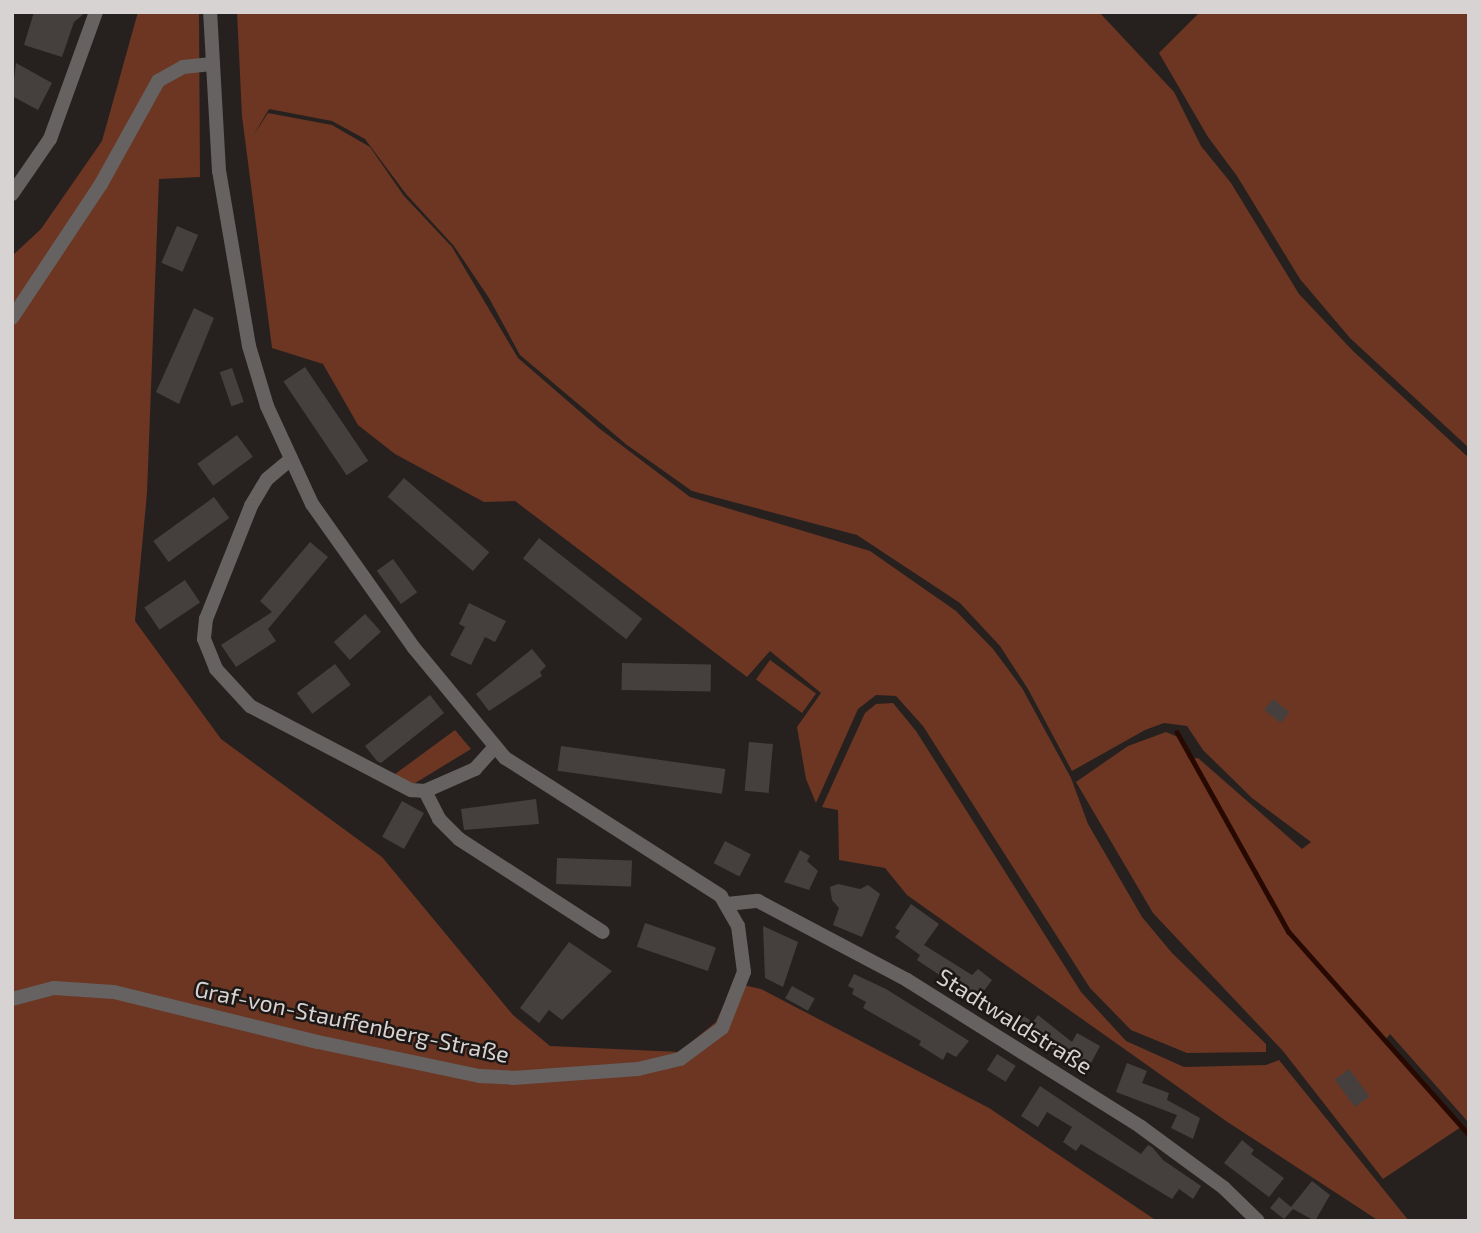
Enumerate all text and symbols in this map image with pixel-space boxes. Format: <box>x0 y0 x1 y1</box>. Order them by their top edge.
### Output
street label: Stadtwaldstraße <box>932 962 1098 1080</box>
street label: Graf-von-Stauffenberg-Straße <box>192 974 512 1068</box>

